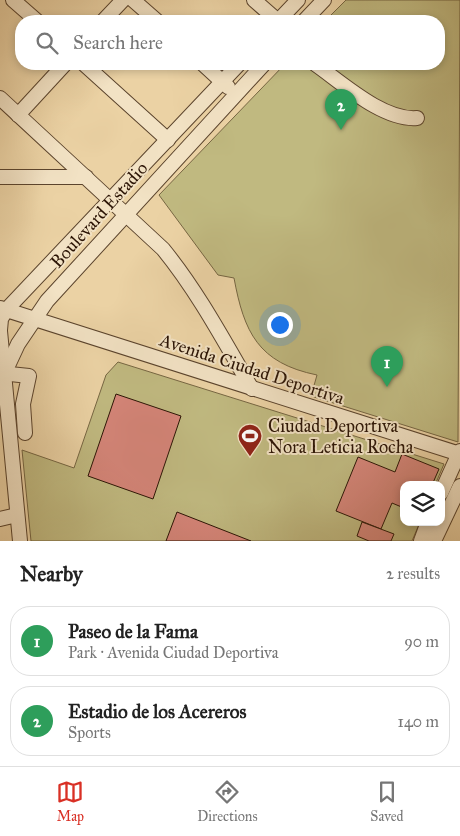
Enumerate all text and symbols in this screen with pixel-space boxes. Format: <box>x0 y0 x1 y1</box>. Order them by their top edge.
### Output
search box <box>15 15 445 70</box>
icon: search <box>33 29 61 57</box>
text: Search here <box>73 31 163 54</box>
pin: 2 <box>325 89 357 130</box>
street label: Boulevard Estadio <box>46 157 152 273</box>
your location <box>267 312 293 338</box>
street label: Avenida Ciudad Deportiva <box>156 328 347 409</box>
pin: 1 <box>371 346 403 387</box>
place label: Ciudad Deportiva Nora Leticia Rocha <box>268 415 414 458</box>
sports icon: Ciudad Deportiva Nora Leticia Rocha <box>237 423 263 457</box>
map controls <box>400 481 445 526</box>
button: layers <box>400 481 445 526</box>
text: Nearby <box>20 561 83 587</box>
text: 2 results <box>386 564 440 583</box>
text: Paseo de la Fama <box>68 620 198 643</box>
text: 1 <box>34 632 40 651</box>
text: 90 m <box>404 632 439 651</box>
text: Park · Avenida Ciudad Deportiva <box>68 643 279 662</box>
text: Estadio de los Acereros <box>68 700 246 723</box>
text: 2 <box>33 712 41 731</box>
text: 140 m <box>398 712 439 731</box>
text: Sports <box>68 723 111 742</box>
tab: Map <box>56 778 84 825</box>
tab: Directions <box>197 778 258 825</box>
tab: Saved <box>370 778 404 825</box>

